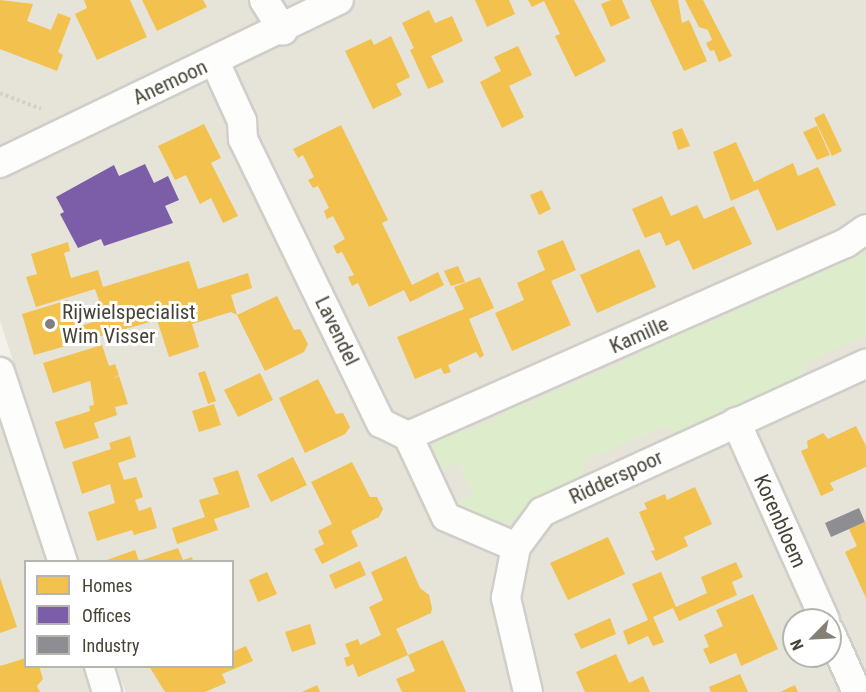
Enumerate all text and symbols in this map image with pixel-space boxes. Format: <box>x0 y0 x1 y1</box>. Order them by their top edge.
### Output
street label: Anemoon <box>129 54 211 110</box>
street label: Lavendel <box>309 292 365 370</box>
place label: Rijwielspecialist Wim Visser <box>62 299 196 349</box>
street label: Kamille <box>606 311 672 359</box>
marker: Rijwielspecialist Wim Visser <box>43 317 57 331</box>
street label: Ridderspoor <box>565 444 667 510</box>
street label: Korenbloem <box>748 471 812 571</box>
legend <box>24 560 234 668</box>
text: Homes <box>82 575 132 596</box>
text: Offices <box>82 605 131 626</box>
north arrow <box>782 608 842 668</box>
text: Industry <box>82 635 140 656</box>
text: N <box>786 636 808 653</box>

